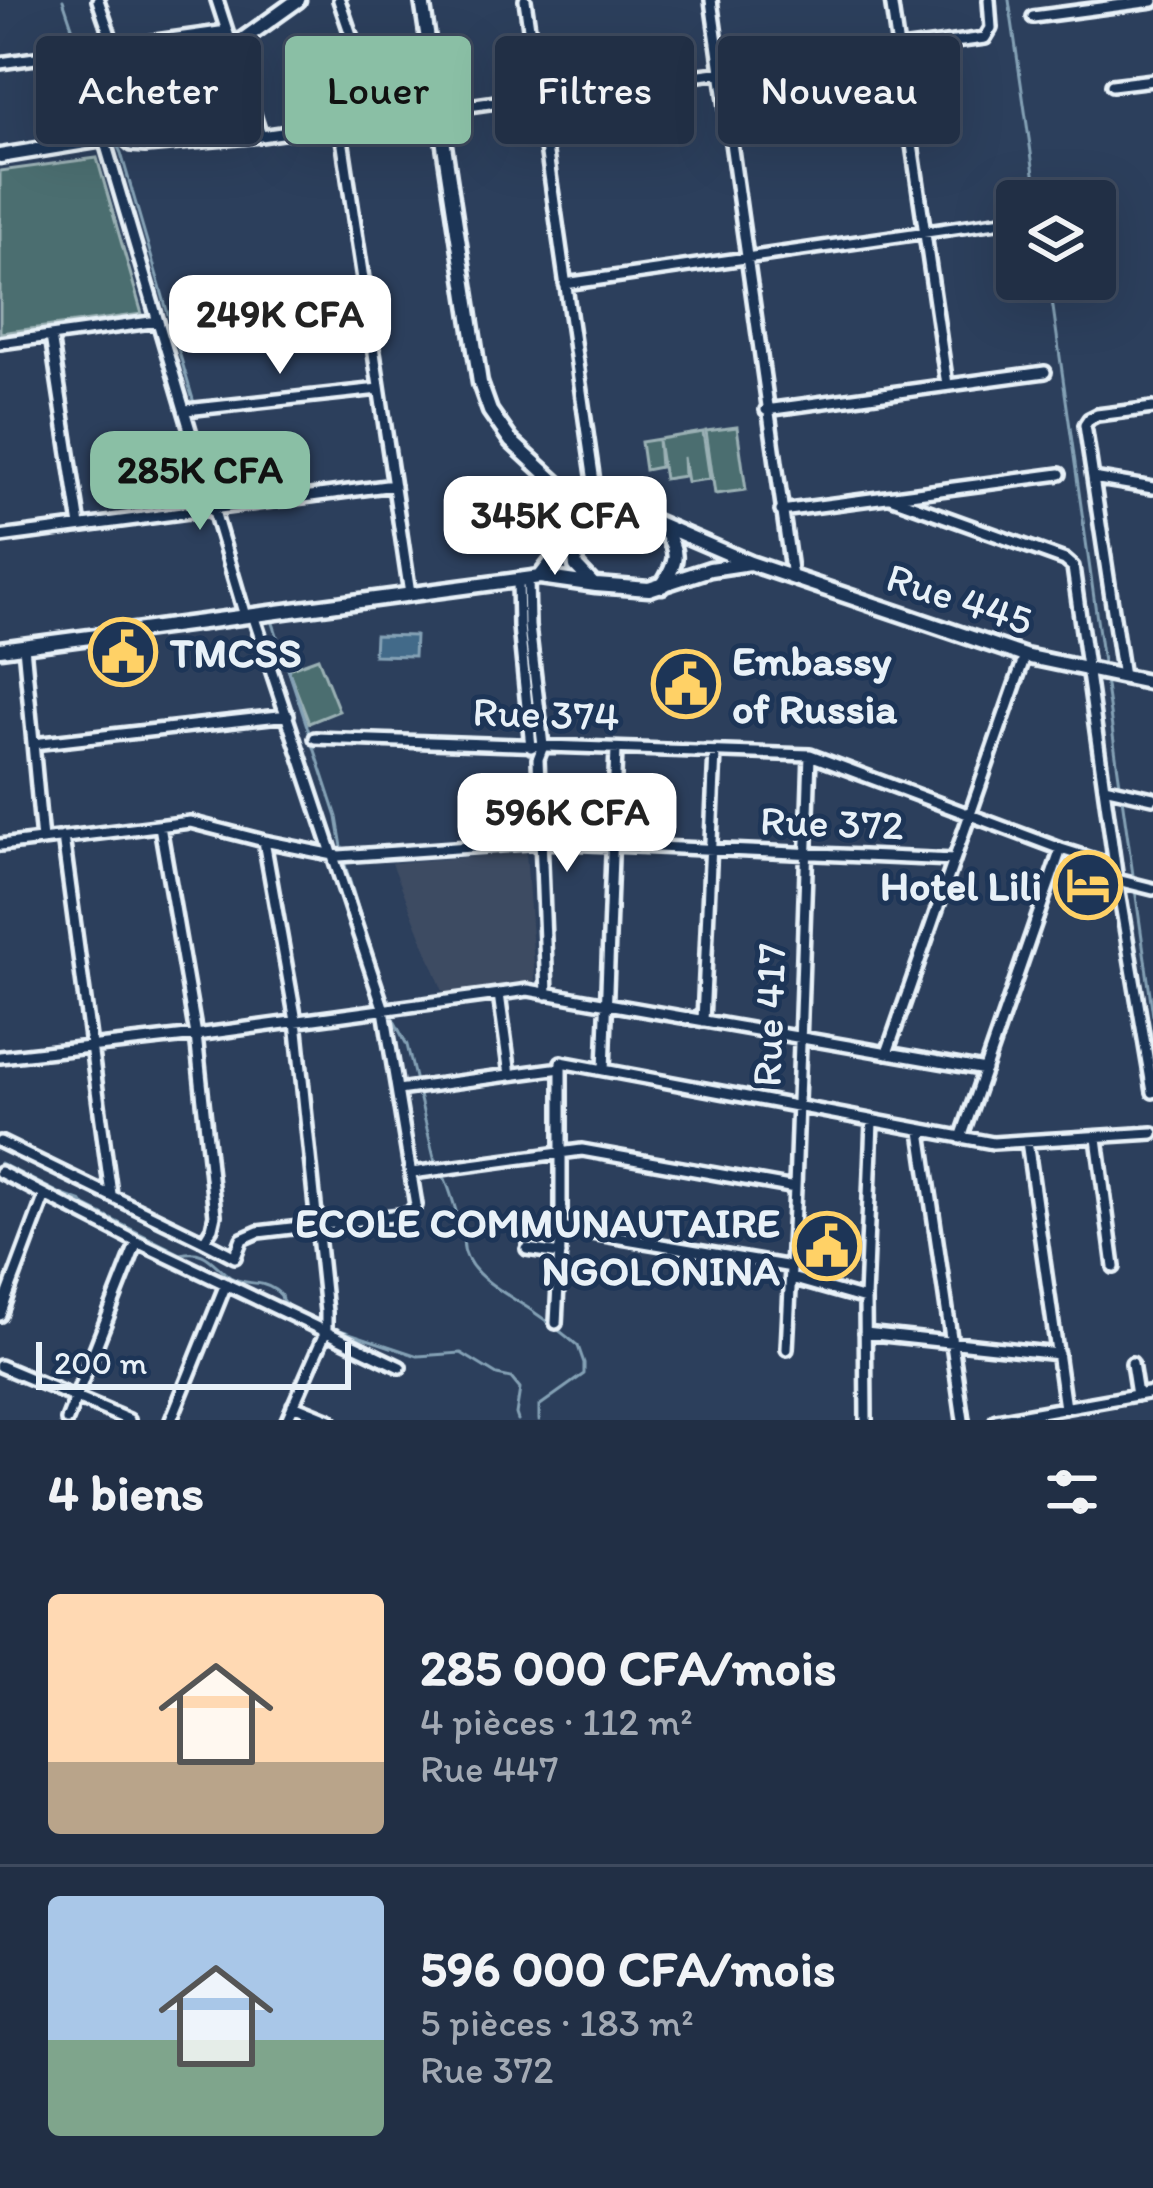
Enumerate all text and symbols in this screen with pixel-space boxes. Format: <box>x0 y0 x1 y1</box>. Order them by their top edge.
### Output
chip: Acheter <box>36 36 261 144</box>
chip: Louer <box>285 36 471 144</box>
chip: Filtres <box>495 36 694 144</box>
chip: Nouveau <box>718 36 960 144</box>
map controls <box>996 180 1116 300</box>
button: layers <box>996 180 1116 300</box>
pin: 249K CFA <box>156 275 404 377</box>
text: 249K CFA <box>196 290 364 337</box>
pin: 285K CFA <box>76 431 324 533</box>
text: 285K CFA <box>117 446 283 493</box>
pin: 345K CFA <box>431 476 679 578</box>
text: 345K CFA <box>471 491 639 538</box>
street label: Rue 445 <box>880 551 1039 646</box>
public building icon: TMCSS <box>88 617 158 687</box>
place label: TMCSS <box>169 627 302 678</box>
place label: Embassy of Russia <box>732 635 897 734</box>
public building icon: Embassy of Russia <box>651 649 721 719</box>
street label: Rue 374 <box>472 685 620 742</box>
pin: 596K CFA <box>443 773 691 875</box>
text: 596K CFA <box>484 788 650 835</box>
street label: Rue 372 <box>759 795 905 850</box>
hotel icon: Hotel Lili <box>1053 850 1123 920</box>
place label: Hotel Lili <box>880 860 1042 911</box>
street label: Rue 417 <box>741 942 796 1088</box>
place label: ECOLE COMMUNAUTAIRE NGOLONINA <box>295 1197 780 1296</box>
public building icon: ECOLE COMMUNAUTAIRE NGOLONINA <box>792 1211 862 1281</box>
scale bar <box>36 1336 351 1389</box>
text: 200 m <box>54 1343 147 1382</box>
icon: filters <box>1039 1459 1105 1525</box>
text: 4 biens <box>48 1462 204 1523</box>
text: 285 000 CFA/mois <box>420 1637 837 1698</box>
icon: home <box>144 1642 288 1786</box>
text: 4 pièces · 112 m² <box>420 1698 693 1745</box>
text: Rue 447 <box>420 1745 559 1792</box>
text: 596 000 CFA/mois <box>420 1938 835 1999</box>
icon: home <box>144 1944 288 2088</box>
text: 5 pièces · 183 m² <box>420 1999 694 2046</box>
text: Rue 372 <box>420 2046 554 2093</box>

